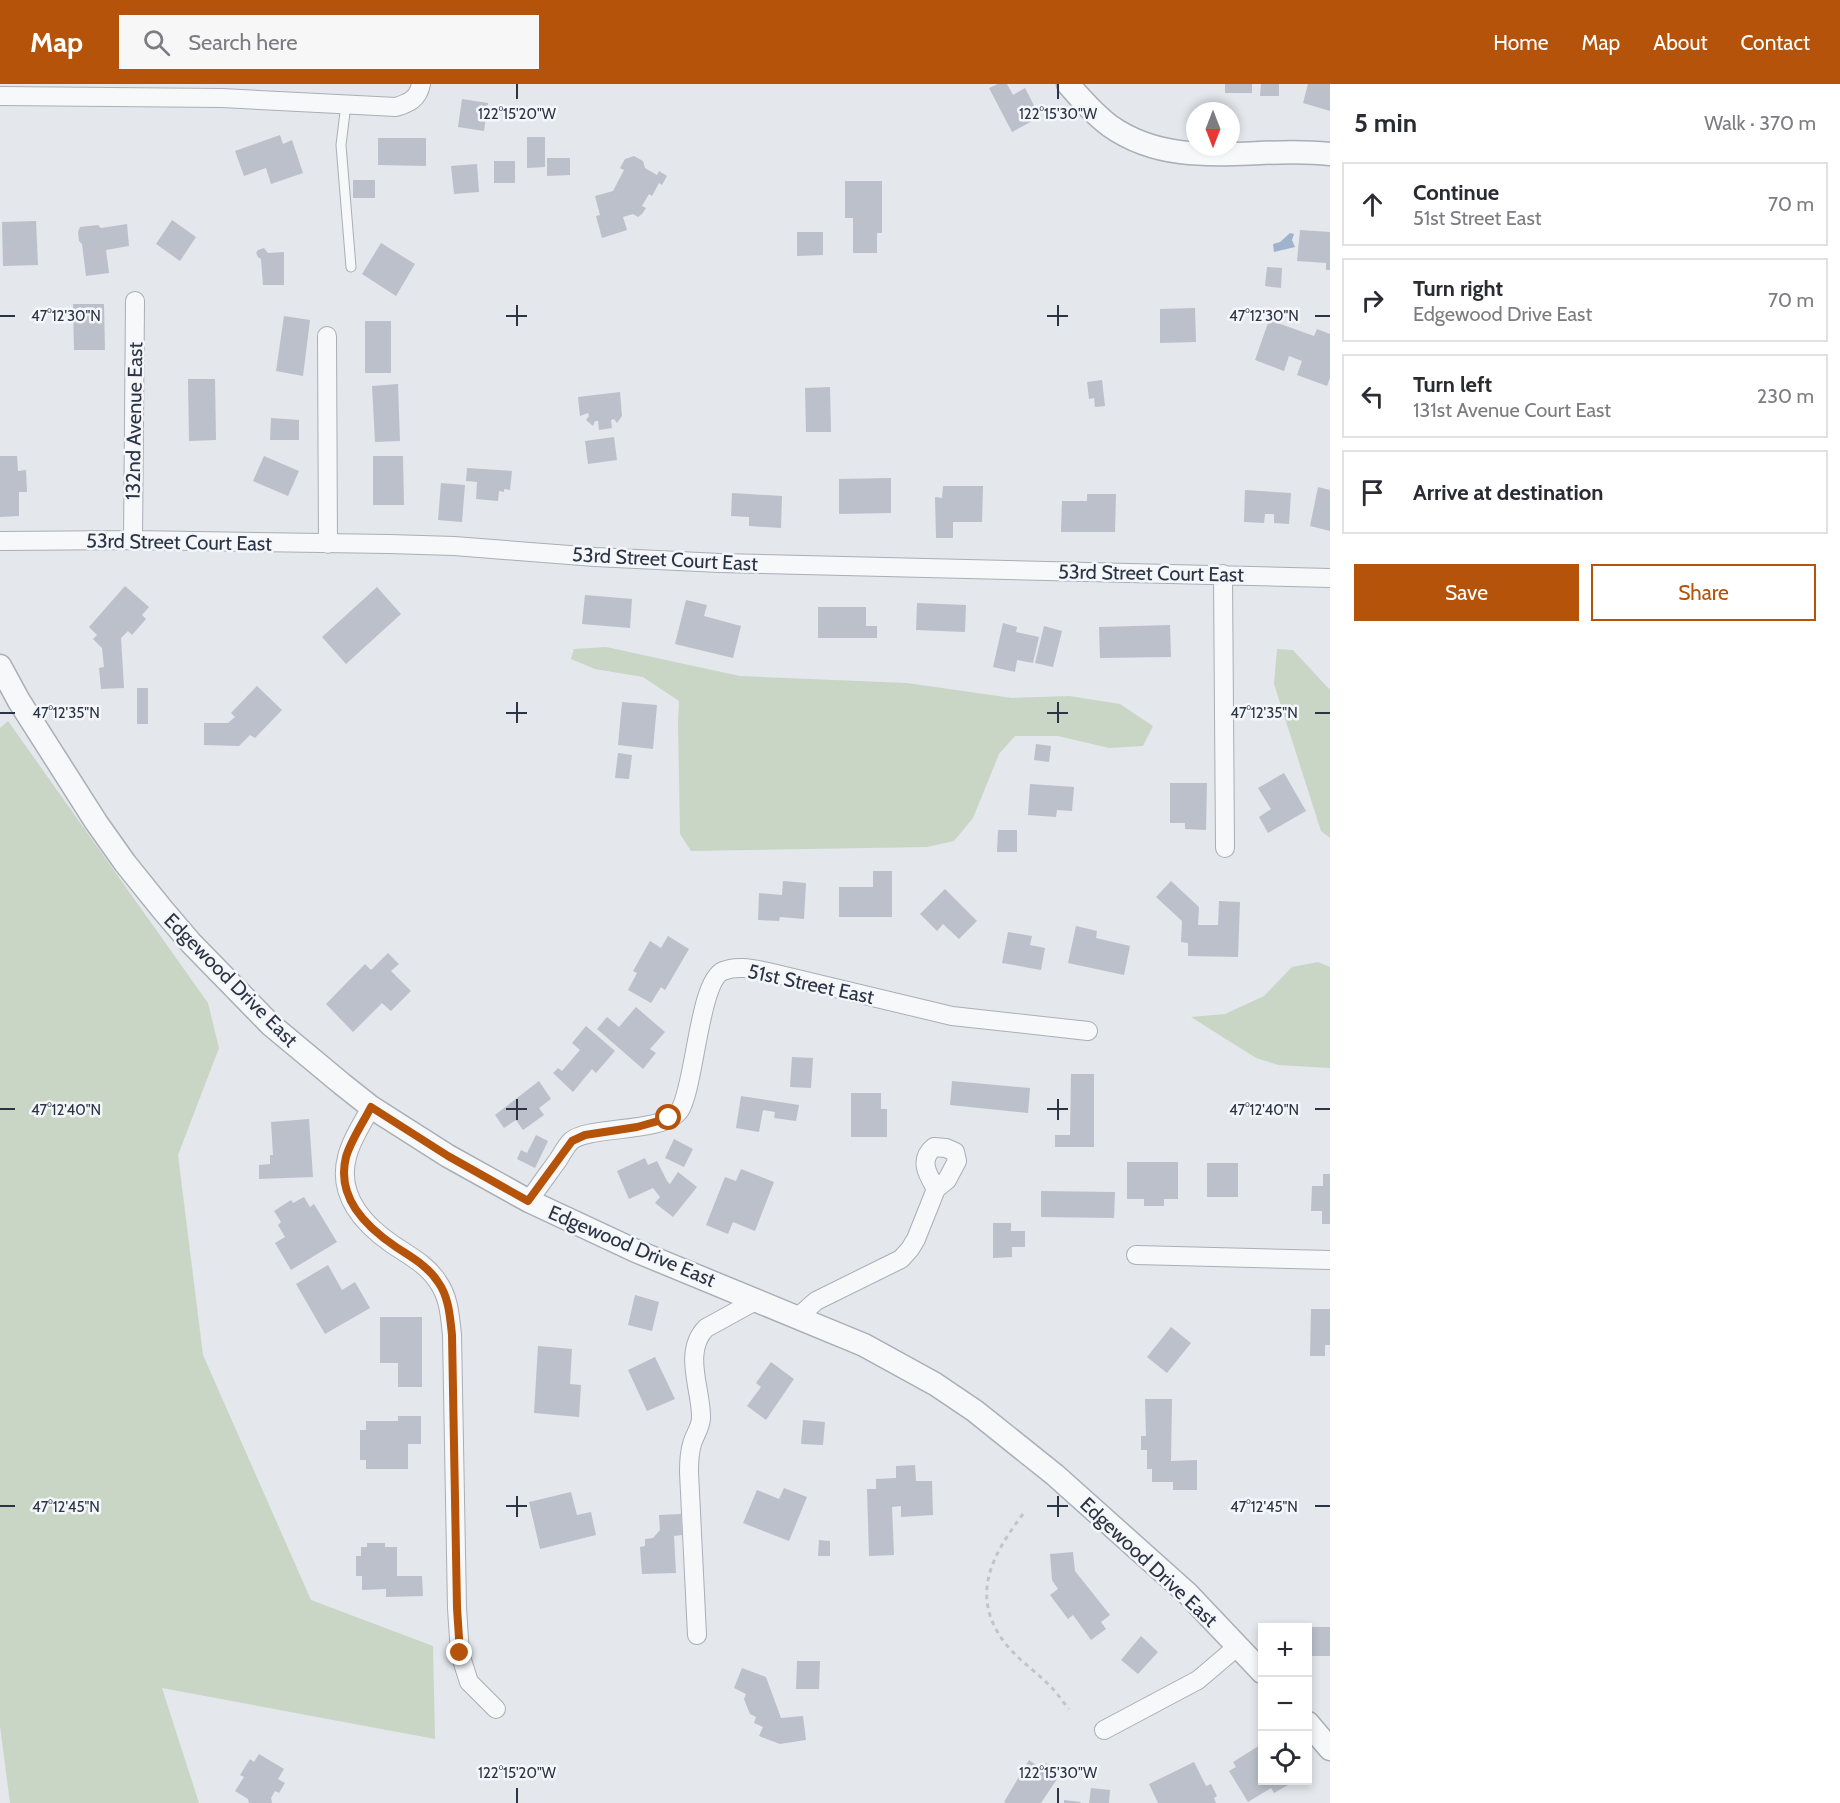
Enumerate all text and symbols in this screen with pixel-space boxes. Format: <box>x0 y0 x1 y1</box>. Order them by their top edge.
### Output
search box <box>119 15 539 69</box>
text: Map <box>30 25 83 59</box>
icon: search <box>140 26 173 59</box>
text: Search here <box>188 29 297 56</box>
text: Home <box>1493 30 1549 55</box>
text: Map <box>1582 30 1620 55</box>
text: About <box>1653 30 1707 55</box>
text: Contact <box>1740 30 1810 55</box>
north arrow <box>1186 102 1240 156</box>
text: 122°15'20"W <box>478 105 557 123</box>
text: 122°15'30"W <box>1019 105 1098 123</box>
text: 5 min <box>1354 107 1417 139</box>
text: Walk · 370 m <box>1704 111 1816 135</box>
text: Continue <box>1413 179 1499 206</box>
icon: ahead <box>1356 188 1389 221</box>
text: 70 m <box>1768 192 1814 216</box>
text: 51st Street East <box>1413 206 1541 230</box>
text: Turn right <box>1413 275 1503 302</box>
icon: right <box>1356 284 1389 317</box>
text: 70 m <box>1768 288 1814 312</box>
text: Edgewood Drive East <box>1413 302 1592 326</box>
text: 47°12'30"N <box>31 307 101 325</box>
text: 47°12'30"N <box>1229 307 1299 325</box>
street label: 132nd Avenue East <box>121 341 147 500</box>
text: Turn left <box>1413 371 1492 398</box>
icon: left <box>1356 380 1389 413</box>
text: 230 m <box>1757 384 1814 408</box>
text: 131st Avenue Court East <box>1413 398 1611 422</box>
icon: arrive <box>1356 476 1389 509</box>
text: Arrive at destination <box>1413 479 1603 506</box>
street label: 53rd Street Court East <box>86 528 272 556</box>
street label: 53rd Street Court East <box>572 542 759 576</box>
street label: 53rd Street Court East <box>1058 559 1244 587</box>
button: Save <box>1354 564 1579 621</box>
button: Share <box>1591 564 1816 621</box>
text: 47°12'35"N <box>32 704 100 722</box>
text: 47°12'35"N <box>1230 704 1298 722</box>
street label: Edgewood Drive East <box>159 908 303 1052</box>
street label: 51st Street East <box>746 959 877 1009</box>
text: 47°12'40"N <box>31 1101 101 1119</box>
text: 47°12'40"N <box>1229 1101 1299 1119</box>
route start <box>655 1104 681 1130</box>
street label: Edgewood Drive East <box>545 1200 719 1292</box>
street label: Edgewood Drive East <box>1075 1492 1223 1632</box>
text: 47°12'45"N <box>32 1498 100 1516</box>
text: 47°12'45"N <box>1230 1498 1298 1516</box>
map controls <box>1258 1623 1312 1785</box>
button: + <box>1258 1623 1312 1677</box>
route end <box>446 1639 472 1665</box>
button: − <box>1258 1677 1312 1731</box>
button: locate <box>1258 1731 1312 1785</box>
text: 122°15'20"W <box>478 1764 557 1782</box>
text: 122°15'30"W <box>1019 1764 1098 1782</box>

